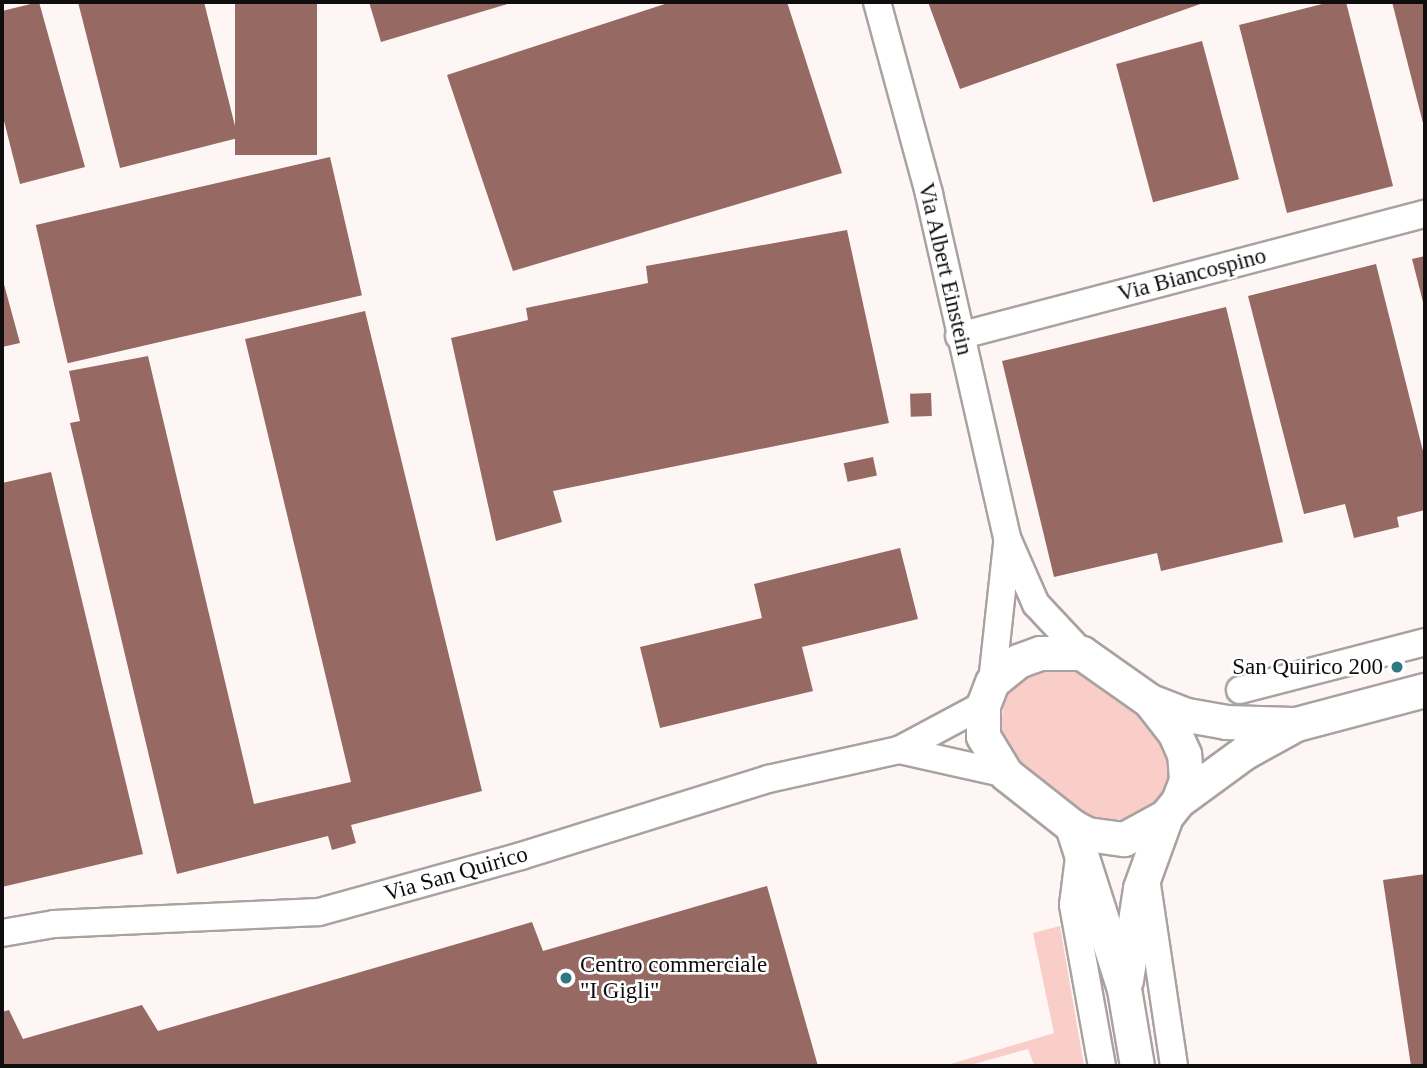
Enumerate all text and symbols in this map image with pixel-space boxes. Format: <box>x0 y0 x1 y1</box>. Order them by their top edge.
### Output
street label: Via Albert Einstein <box>912 179 978 359</box>
street label: Via Biancospino <box>1115 242 1269 308</box>
place label: San Quirico 200 <box>1232 653 1383 681</box>
marker: San Quirico 200 <box>1389 659 1405 675</box>
street label: Via San Quirico <box>381 840 531 908</box>
place label: Centro commerciale "I Gigli" <box>580 951 767 1005</box>
marker: Centro commerciale "I Gigli" <box>558 970 574 986</box>

